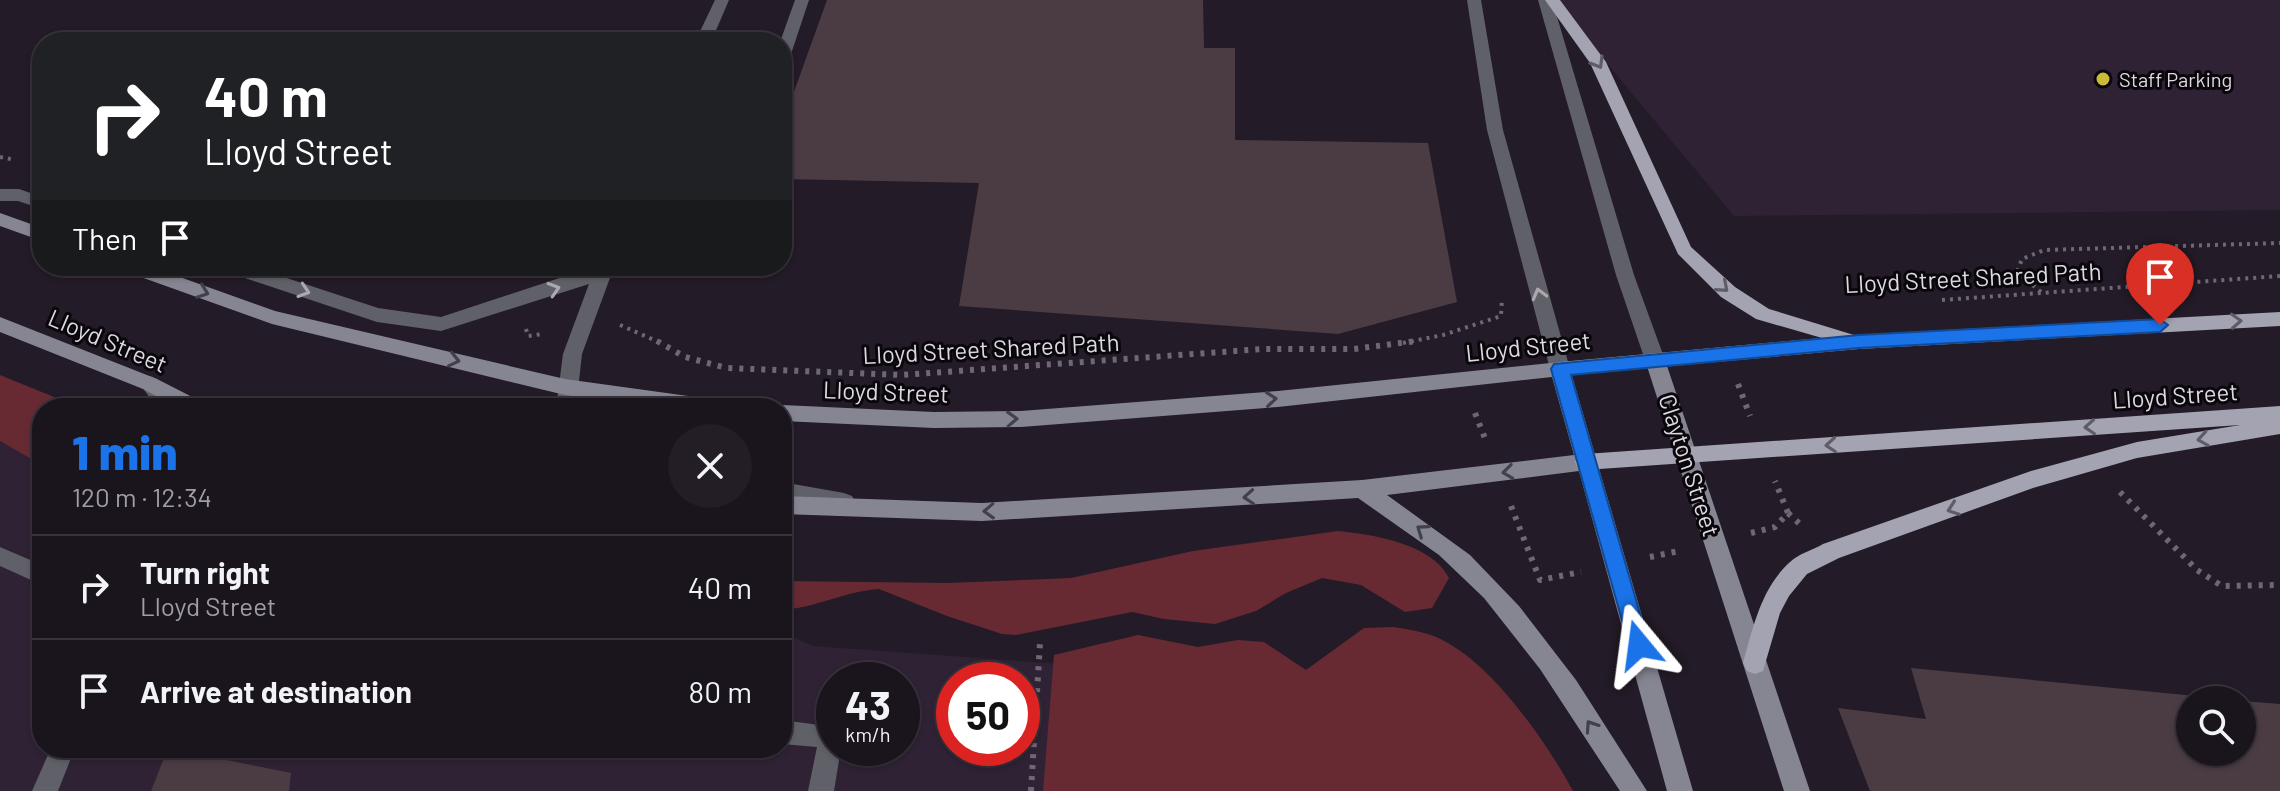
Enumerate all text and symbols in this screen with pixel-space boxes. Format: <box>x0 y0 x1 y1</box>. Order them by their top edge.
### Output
one-way arrow <box>1588 54 1604 69</box>
text: 40 m <box>204 61 328 128</box>
icon: right <box>72 64 176 168</box>
place label: Staff Parking <box>2119 67 2232 91</box>
marker: Staff Parking <box>2094 70 2112 88</box>
text: Lloyd Street <box>204 129 393 172</box>
icon: arrive <box>153 216 197 260</box>
text: Then <box>72 220 137 256</box>
pin <box>2126 243 2194 325</box>
icon: arrive <box>2138 255 2182 299</box>
street label: Lloyd Street Shared Path <box>1844 256 2102 298</box>
one-way arrow <box>1714 277 1729 292</box>
one-way arrow <box>296 281 310 297</box>
one-way arrow <box>546 282 560 298</box>
one-way arrow <box>196 283 210 299</box>
one-way arrow <box>1532 287 1548 301</box>
street label: Lloyd Street <box>44 302 172 378</box>
one-way arrow <box>2230 313 2243 330</box>
street label: Lloyd Street <box>1464 325 1592 367</box>
street label: Lloyd Street Shared Path <box>862 327 1120 369</box>
one-way arrow <box>447 351 460 368</box>
street label: Lloyd Street <box>823 374 949 408</box>
street label: Lloyd Street <box>2111 376 2239 414</box>
street label: Clayton Street <box>1653 390 1727 540</box>
one-way arrow <box>1265 391 1278 408</box>
one-way arrow <box>1006 410 1019 428</box>
one-way arrow <box>2083 418 2096 435</box>
text: 1 min <box>72 422 178 480</box>
button: close <box>668 424 752 508</box>
one-way arrow <box>2196 429 2210 446</box>
one-way arrow <box>1824 436 1837 453</box>
one-way arrow <box>1501 463 1514 480</box>
text: 120 m · 12:34 <box>72 481 212 512</box>
one-way arrow <box>1242 488 1255 505</box>
one-way arrow <box>1947 499 1961 516</box>
one-way arrow <box>982 503 995 520</box>
one-way arrow <box>1417 525 1431 540</box>
text: Turn right <box>140 554 270 590</box>
icon: right <box>72 565 116 609</box>
text: 40 m <box>688 569 752 605</box>
text: Lloyd Street <box>140 590 276 621</box>
position arrow <box>1597 603 1681 687</box>
speed limit sign: 50 <box>936 662 1040 766</box>
icon: arrive <box>72 669 116 713</box>
text: Arrive at destination <box>140 673 412 709</box>
text: 80 m <box>689 673 752 709</box>
text: 43 <box>845 680 891 728</box>
map controls <box>2176 686 2256 766</box>
button: search <box>2176 686 2256 766</box>
one-way arrow <box>1585 720 1600 735</box>
text: km/h <box>845 722 891 746</box>

